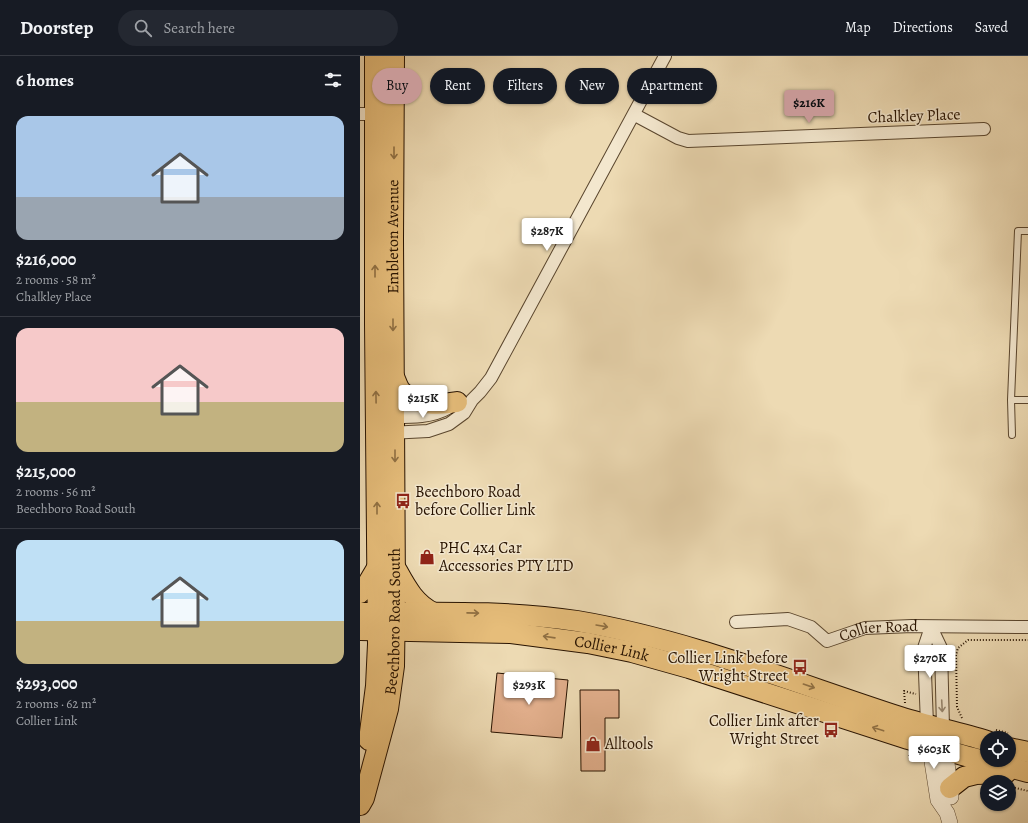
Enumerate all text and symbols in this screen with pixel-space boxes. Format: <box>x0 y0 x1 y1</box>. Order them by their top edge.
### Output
search box <box>118 10 398 46</box>
text: Doorstep <box>20 15 94 41</box>
icon: search <box>132 17 154 39</box>
text: Search here <box>164 18 235 38</box>
text: Map <box>845 18 871 37</box>
text: Directions <box>893 18 953 37</box>
text: Saved <box>975 18 1008 37</box>
chip: Buy <box>372 68 422 104</box>
chip: Rent <box>430 68 485 104</box>
chip: Filters <box>493 68 557 104</box>
chip: New <box>565 68 619 104</box>
chip: Apartment <box>627 68 717 104</box>
text: 6 homes <box>16 69 74 92</box>
icon: filters <box>322 69 344 91</box>
pin: $216K <box>781 90 837 124</box>
text: $216K <box>793 94 825 111</box>
street label: Chalkley Place <box>867 103 961 129</box>
icon: home <box>144 142 216 214</box>
one-way arrow <box>390 146 398 159</box>
street label: Embleton Avenue <box>382 179 404 294</box>
pin: $287K <box>519 218 575 252</box>
text: $287K <box>531 222 563 239</box>
text: $216,000 <box>16 248 76 271</box>
one-way arrow <box>371 265 379 278</box>
text: 2 rooms · 58 m² <box>16 271 96 288</box>
text: Chalkley Place <box>16 288 92 305</box>
one-way arrow <box>389 318 397 331</box>
icon: home <box>144 354 216 426</box>
pin: $215K <box>395 385 451 419</box>
text: $215K <box>407 389 439 406</box>
one-way arrow <box>372 391 379 404</box>
one-way arrow <box>391 449 399 462</box>
text: $215,000 <box>16 460 76 483</box>
place label: Beechboro Road before Collier Link <box>415 481 535 521</box>
text: 2 rooms · 56 m² <box>16 483 96 500</box>
bus stop icon: Beechboro Road before Collier Link <box>394 492 412 510</box>
text: Beechboro Road South <box>16 500 136 517</box>
one-way arrow <box>373 502 381 515</box>
place label: PHC 4x4 Car Accessories PTY LTD <box>438 537 573 577</box>
street label: Beechboro Road South <box>379 547 406 697</box>
shop icon: PHC 4x4 Car Accessories PTY LTD <box>418 548 436 566</box>
icon: home <box>144 566 216 638</box>
one-way arrow <box>466 609 479 617</box>
street label: Collier Road <box>836 615 919 647</box>
one-way arrow <box>595 622 608 630</box>
street label: Collier Link <box>573 630 652 667</box>
one-way arrow <box>543 633 556 641</box>
pin: $270K <box>902 645 958 679</box>
place label: Collier Link before Wright Street <box>668 647 788 687</box>
text: $270K <box>914 649 946 666</box>
bus stop icon: Collier Link before Wright Street <box>791 658 809 676</box>
text: $293,000 <box>16 672 78 695</box>
pin: $293K <box>501 672 557 706</box>
text: $293K <box>513 676 545 693</box>
one-way arrow <box>802 683 815 690</box>
text: 2 rooms · 62 m² <box>16 695 96 712</box>
one-way arrow <box>939 699 946 712</box>
place label: Collier Link after Wright Street <box>709 710 819 750</box>
text: Collier Link <box>16 712 78 729</box>
bus stop icon: Collier Link after Wright Street <box>822 721 840 739</box>
one-way arrow <box>871 725 884 732</box>
map controls <box>980 731 1016 811</box>
button: locate <box>980 731 1016 767</box>
place label: Alltools <box>604 733 653 755</box>
shop icon: Alltools <box>584 735 602 753</box>
pin: $603K <box>906 736 962 770</box>
text: $603K <box>918 740 950 757</box>
button: layers <box>980 775 1016 811</box>

